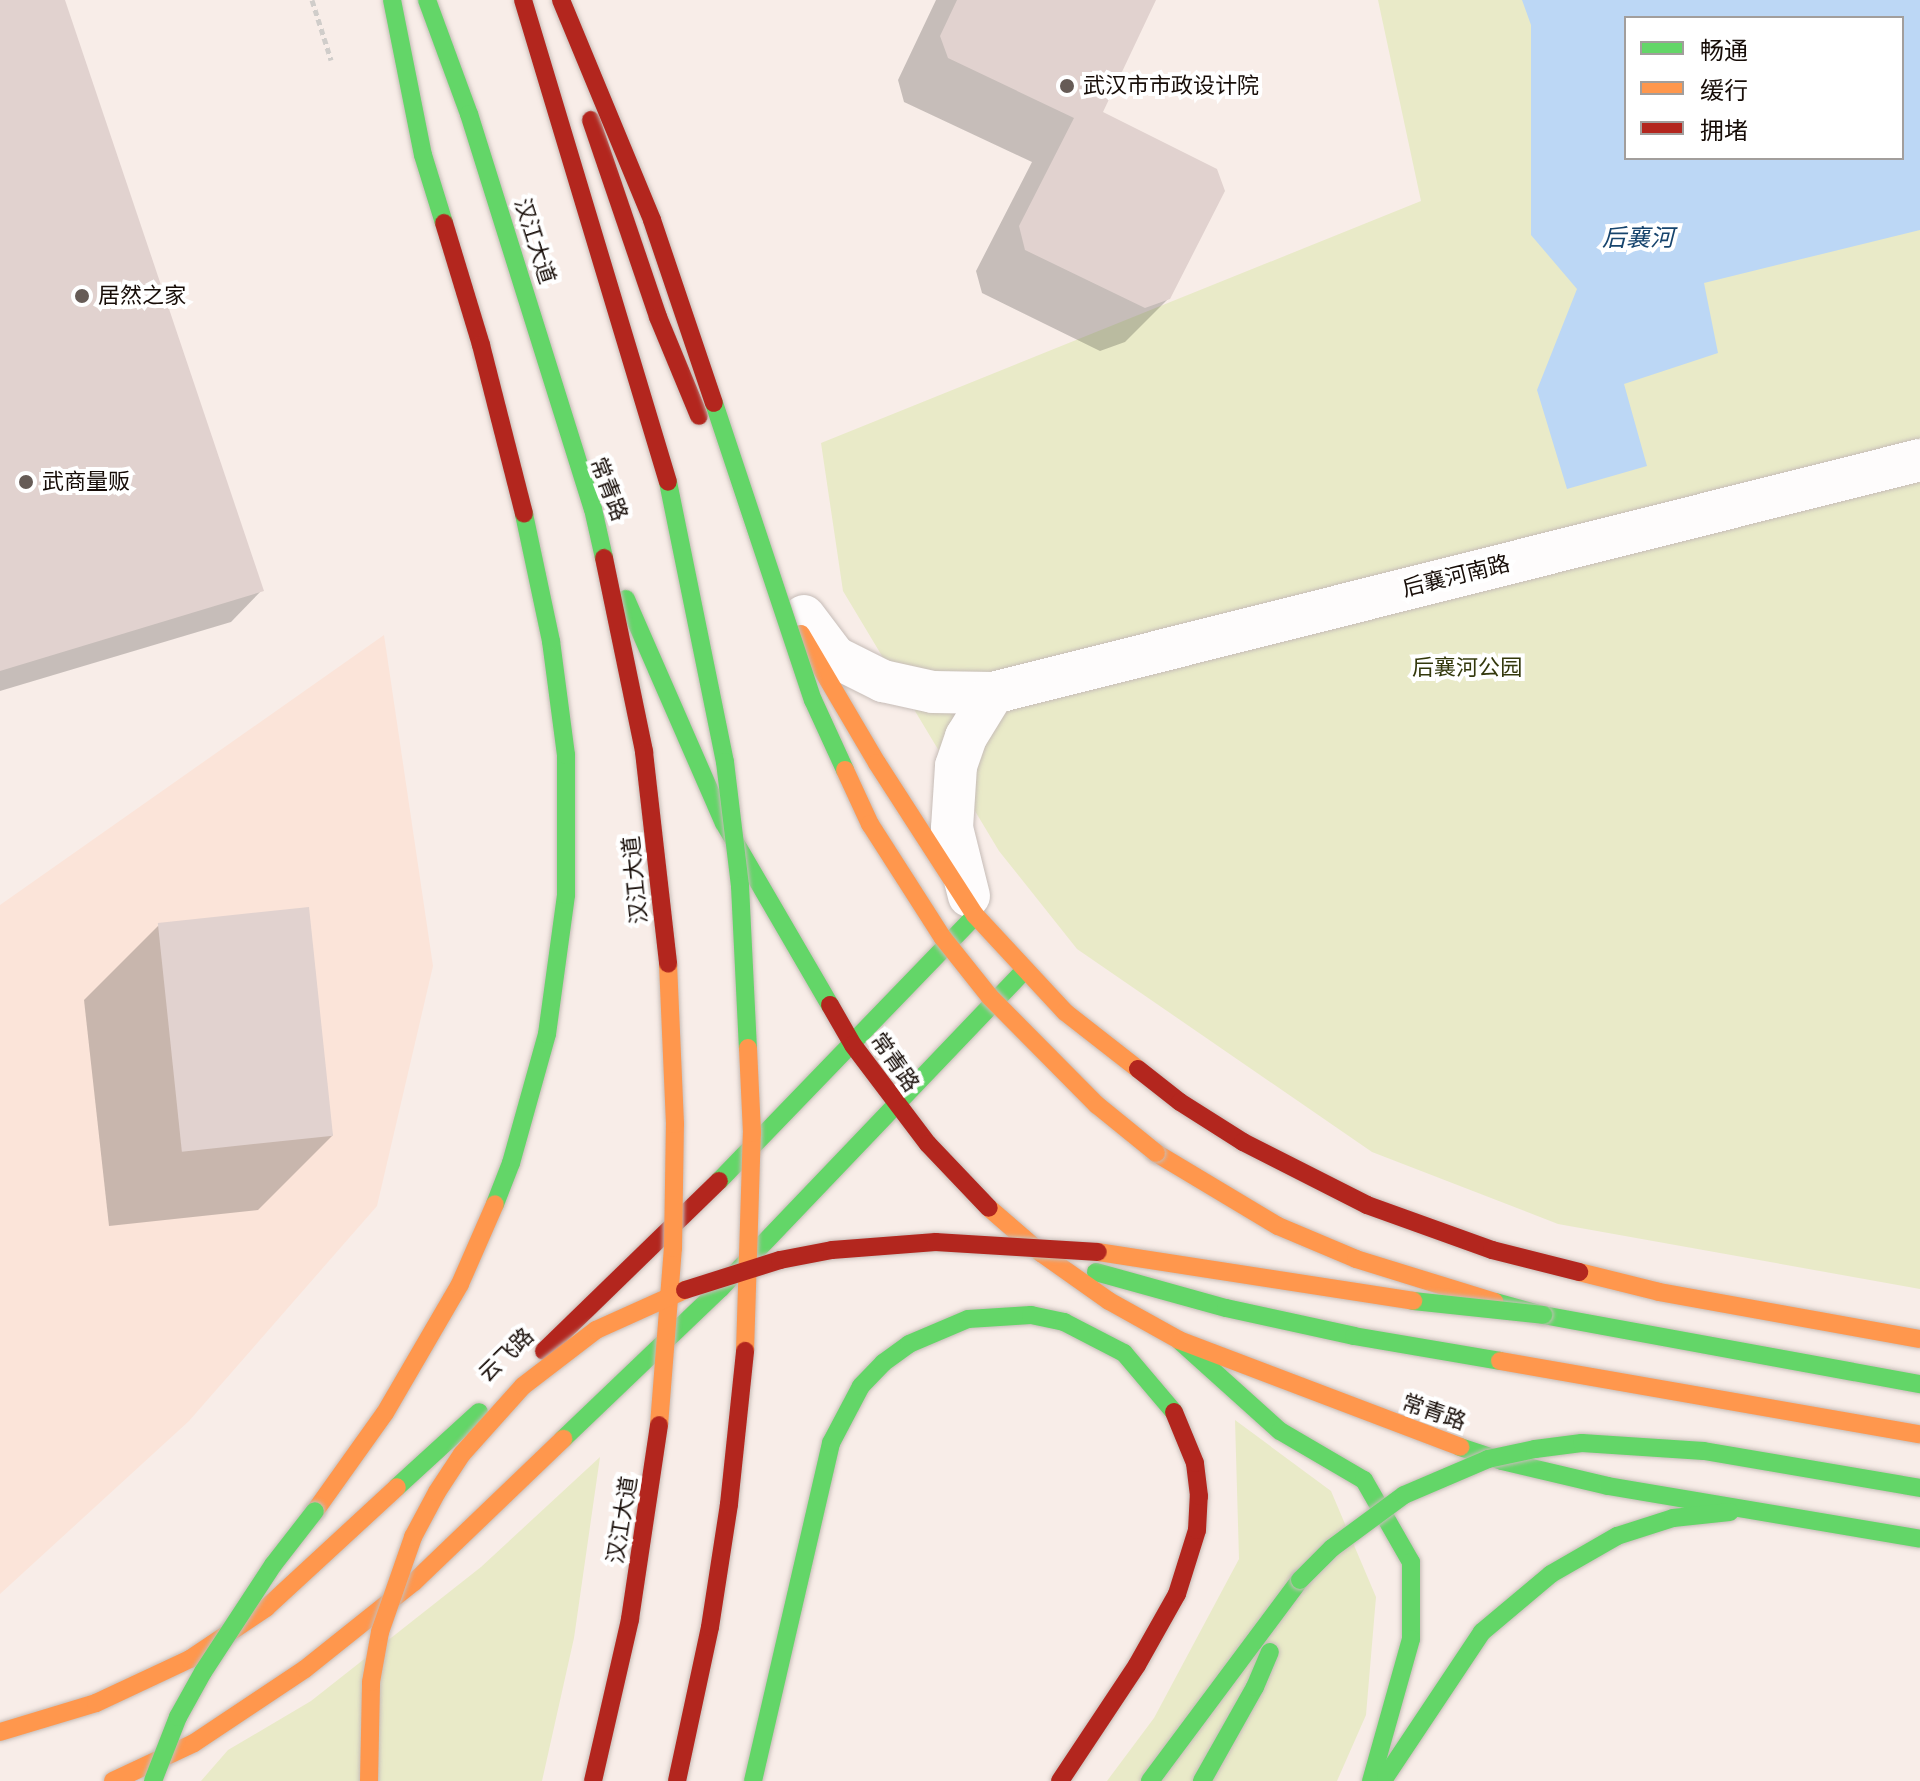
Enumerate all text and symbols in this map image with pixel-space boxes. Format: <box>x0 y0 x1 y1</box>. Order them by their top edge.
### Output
legend <box>1624 16 1904 160</box>
text: 畅通 <box>1700 36 1748 65</box>
place label: 武汉市市政设计院 <box>1083 73 1259 99</box>
text: 缓行 <box>1700 76 1748 105</box>
marker: 武汉市市政设计院 <box>1058 77 1076 95</box>
text: 拥堵 <box>1700 116 1748 145</box>
street label: 汉江大道 <box>509 195 561 287</box>
water label: 后襄河 <box>1602 224 1674 252</box>
place label: 居然之家 <box>98 283 186 309</box>
marker: 居然之家 <box>73 287 91 305</box>
street label: 常青路 <box>585 453 633 525</box>
place label: 武商量贩 <box>42 469 130 495</box>
marker: 武商量贩 <box>17 473 35 491</box>
street label: 后襄河南路 <box>1399 550 1513 602</box>
park label: 后襄河公园 <box>1412 655 1522 681</box>
street label: 汉江大道 <box>617 835 653 925</box>
street label: 常青路 <box>865 1027 925 1097</box>
street label: 云飞路 <box>473 1323 539 1387</box>
street label: 常青路 <box>1399 1389 1469 1435</box>
street label: 汉江大道 <box>602 1474 642 1566</box>

